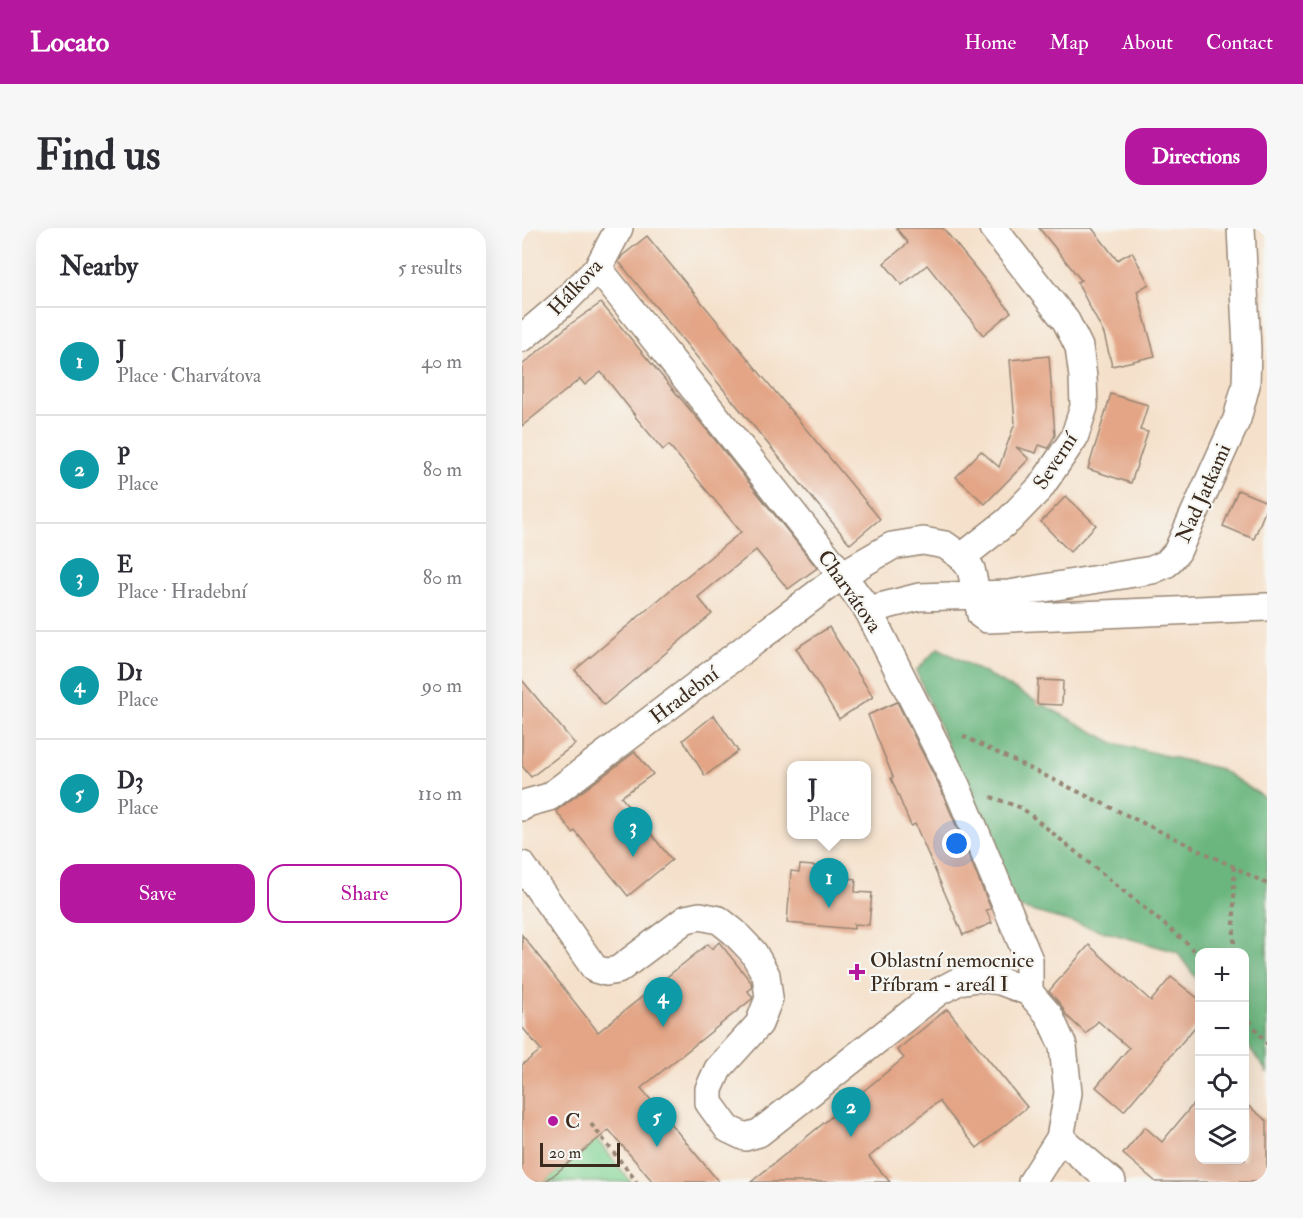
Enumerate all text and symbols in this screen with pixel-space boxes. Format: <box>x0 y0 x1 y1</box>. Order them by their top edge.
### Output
text: Locato <box>30 25 109 60</box>
text: Home <box>964 29 1016 56</box>
text: Map <box>1049 29 1089 56</box>
text: About <box>1122 29 1173 56</box>
text: Contact <box>1206 29 1273 56</box>
button: Directions <box>1125 128 1267 185</box>
text: Find us <box>36 130 160 182</box>
text: Nearby <box>60 251 138 283</box>
street label: Hálkova <box>542 253 609 322</box>
text: 5 results <box>398 255 462 280</box>
text: J <box>117 335 126 363</box>
text: 1 <box>76 349 83 374</box>
text: 40 m <box>421 349 462 374</box>
text: Place · Charvátova <box>117 363 261 388</box>
street label: Severní <box>1027 427 1084 495</box>
street label: Nad Jatkami <box>1170 439 1237 547</box>
text: P <box>117 443 130 471</box>
text: 2 <box>74 457 85 482</box>
text: 80 m <box>423 457 462 482</box>
text: Place <box>117 471 158 496</box>
street label: Charvátova <box>811 545 888 638</box>
text: E <box>117 551 133 579</box>
text: 3 <box>76 565 83 590</box>
text: 80 m <box>423 565 462 590</box>
text: Place · Hradební <box>117 579 247 604</box>
text: D1 <box>117 659 143 687</box>
street label: Hradební <box>644 660 725 730</box>
text: 4 <box>74 673 85 698</box>
text: 90 m <box>422 673 462 698</box>
text: Place <box>117 687 158 712</box>
popup <box>787 761 871 839</box>
text: D3 <box>117 767 143 795</box>
text: J <box>808 774 817 802</box>
text: 5 <box>75 781 84 806</box>
text: 110 m <box>418 781 462 806</box>
text: Place <box>117 795 158 820</box>
text: Place <box>808 802 850 827</box>
pin: 3 <box>614 808 652 857</box>
your location <box>942 829 971 858</box>
pin: 1 <box>810 858 848 908</box>
button: Save <box>60 864 255 923</box>
button: Share <box>267 864 462 923</box>
place label: Oblastní nemocnice Příbram - areál I <box>870 947 1034 998</box>
map controls <box>1195 948 1249 1164</box>
button: + <box>1195 948 1249 1002</box>
marker: Oblastní nemocnice Příbram - areál I <box>848 963 866 981</box>
pin: 4 <box>644 978 682 1027</box>
button: − <box>1195 1002 1249 1056</box>
button: locate <box>1195 1056 1249 1110</box>
pin: 2 <box>832 1088 870 1137</box>
pin: 5 <box>638 1098 676 1147</box>
place label: C <box>565 1108 580 1135</box>
button: layers <box>1195 1110 1249 1164</box>
marker: C <box>546 1114 560 1128</box>
scale bar <box>540 1140 620 1168</box>
text: 20 m <box>549 1143 581 1163</box>

